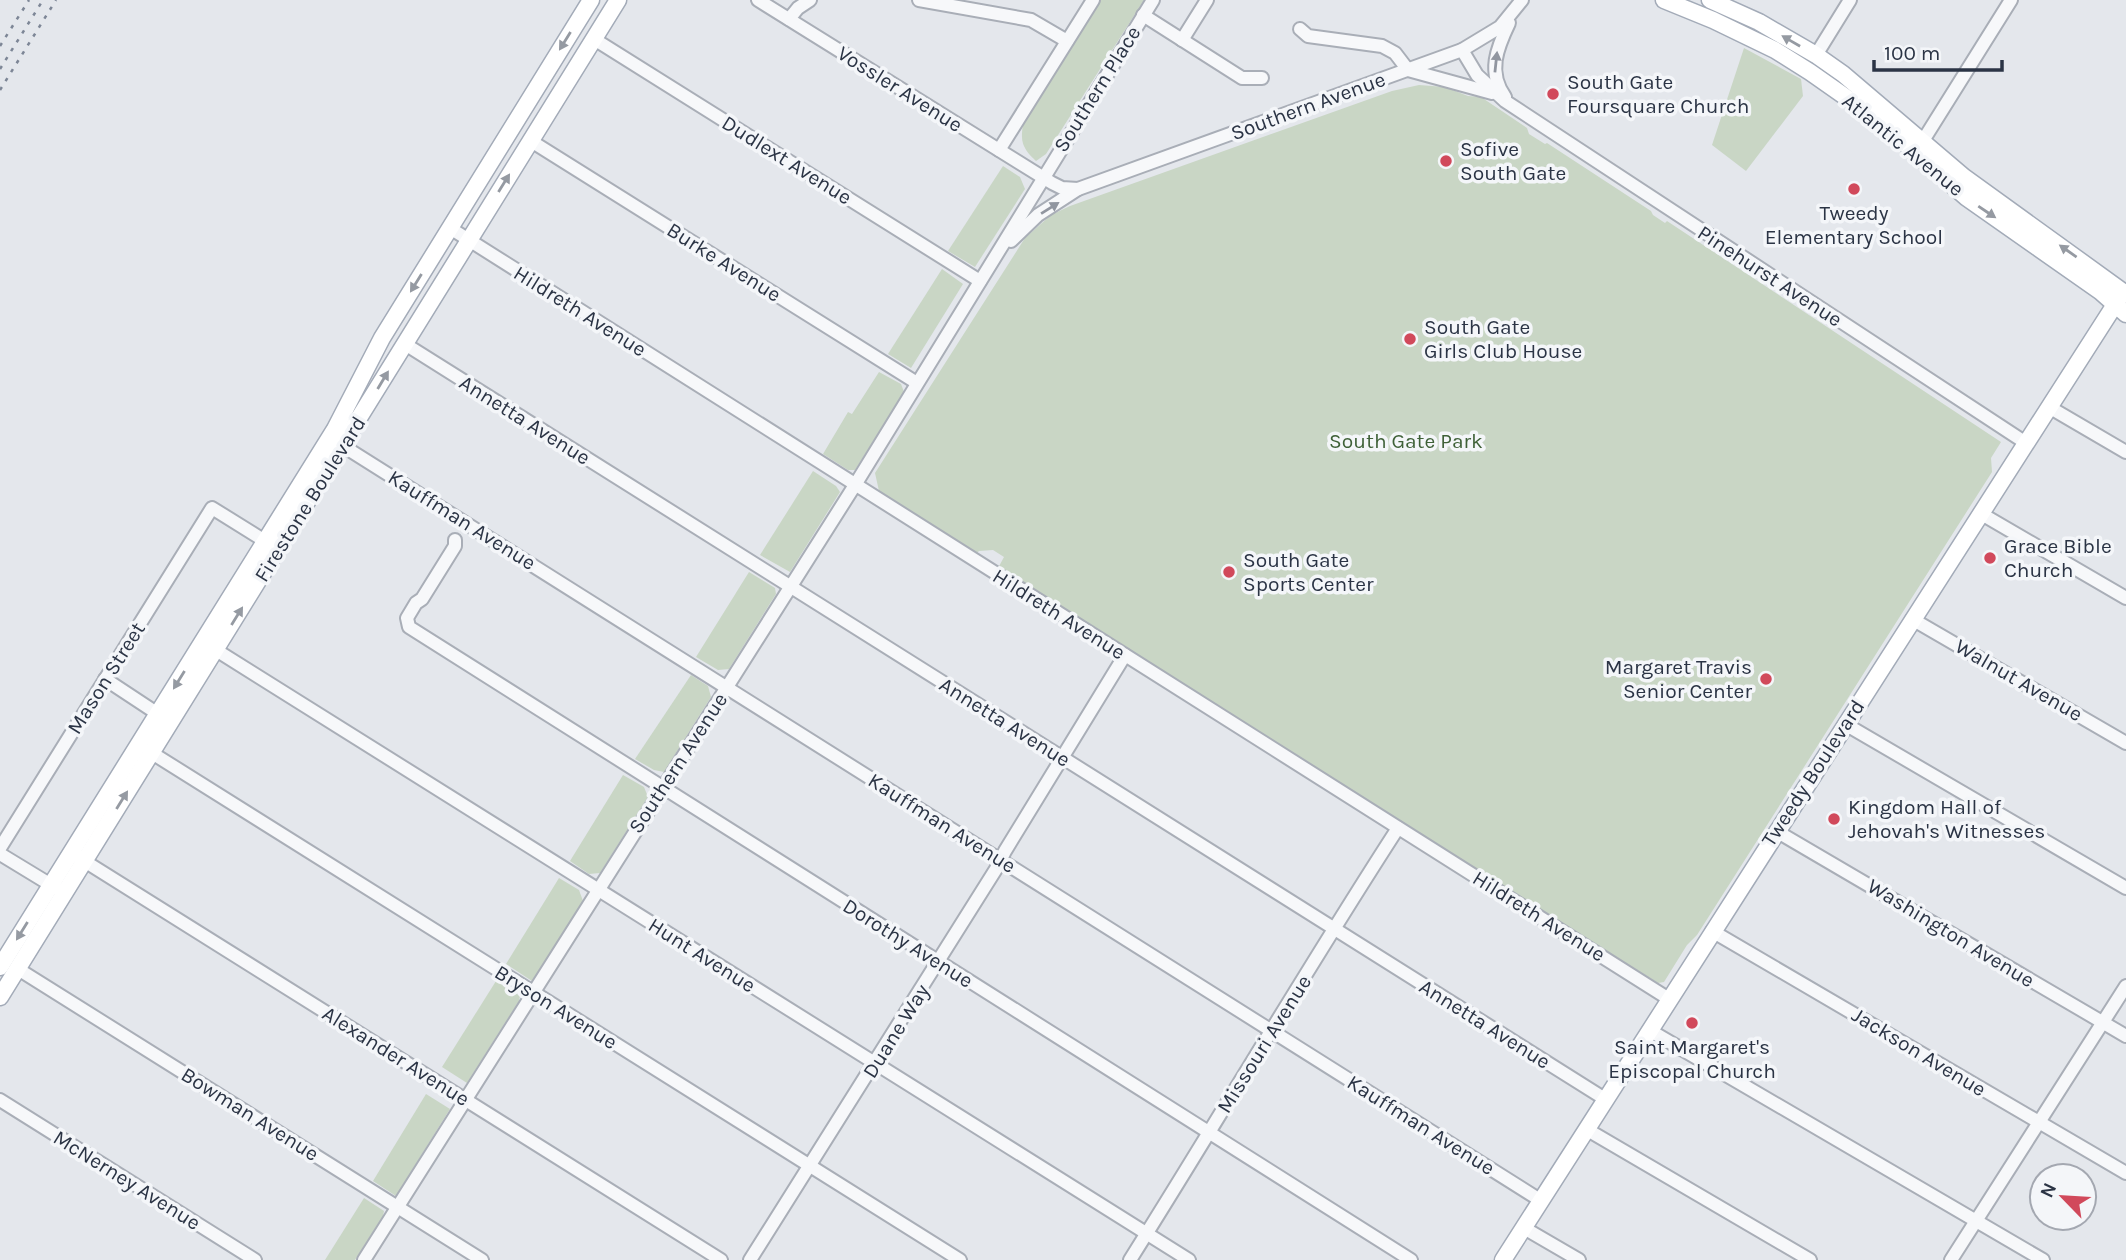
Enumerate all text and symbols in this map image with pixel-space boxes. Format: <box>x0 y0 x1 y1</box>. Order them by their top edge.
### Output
street label: Southern Place <box>1049 22 1145 156</box>
scale bar <box>1874 28 2002 72</box>
one-way arrow <box>559 31 572 50</box>
one-way arrow <box>1782 35 1801 47</box>
street label: Vossler Avenue <box>833 41 967 137</box>
text: 100 m <box>1884 41 1941 65</box>
one-way arrow <box>1491 51 1502 73</box>
street label: Southern Avenue <box>1227 67 1389 145</box>
place label: South Gate Foursquare Church <box>1567 70 1750 118</box>
marker: South Gate Foursquare Church <box>1545 86 1561 102</box>
street label: Atlantic Avenue <box>1837 89 1969 201</box>
street label: Dudlext Avenue <box>718 110 856 210</box>
place label: Sofive South Gate <box>1460 137 1566 185</box>
marker: Sofive South Gate <box>1438 153 1454 169</box>
one-way arrow <box>498 173 511 192</box>
marker: Tweedy Elementary School <box>1846 181 1862 197</box>
one-way arrow <box>1040 201 1059 214</box>
place label: Tweedy Elementary School <box>1765 201 1943 249</box>
one-way arrow <box>1978 205 1996 219</box>
street label: Burke Avenue <box>662 217 786 307</box>
street label: Pinehurst Avenue <box>1693 220 1847 332</box>
one-way arrow <box>2059 244 2077 258</box>
street label: Hildreth Avenue <box>509 261 651 361</box>
one-way arrow <box>409 274 422 293</box>
place label: South Gate Girls Club House <box>1424 315 1582 363</box>
marker: South Gate Girls Club House <box>1402 331 1418 347</box>
street label: Annetta Avenue <box>455 370 595 470</box>
one-way arrow <box>376 371 389 390</box>
street label: Firestone Boulevard <box>249 412 371 586</box>
park label: South Gate Park <box>1329 429 1483 453</box>
street label: Kauffman Avenue <box>384 465 540 575</box>
place label: Grace Bible Church <box>2004 534 2112 582</box>
place label: South Gate Sports Center <box>1243 548 1374 596</box>
marker: Grace Bible Church <box>1982 550 1998 566</box>
street label: Hildreth Avenue <box>988 564 1130 664</box>
marker: South Gate Sports Center <box>1221 564 1237 580</box>
one-way arrow <box>231 606 244 625</box>
street label: Mason Street <box>62 618 150 738</box>
street label: Walnut Avenue <box>1951 634 2087 726</box>
place label: Margaret Travis Senior Center <box>1605 655 1752 703</box>
one-way arrow <box>173 670 186 690</box>
marker: Margaret Travis Senior Center <box>1758 671 1774 687</box>
street label: Annetta Avenue <box>935 672 1075 772</box>
street label: Southern Avenue <box>624 688 732 838</box>
street label: Tweedy Boulevard <box>1757 695 1869 851</box>
street label: Kauffman Avenue <box>864 768 1020 878</box>
one-way arrow <box>116 791 129 810</box>
place label: Kingdom Hall of Jehovah's Witnesses <box>1848 795 2045 843</box>
marker: Kingdom Hall of Jehovah's Witnesses <box>1826 811 1842 827</box>
street label: Hildreth Avenue <box>1468 866 1610 966</box>
street label: Washington Avenue <box>1863 874 2039 992</box>
street label: Dorothy Avenue <box>839 893 977 993</box>
street label: Hunt Avenue <box>644 913 760 997</box>
one-way arrow <box>16 922 28 941</box>
street label: Bryson Avenue <box>490 960 622 1054</box>
street label: Missouri Avenue <box>1212 971 1316 1117</box>
street label: Annetta Avenue <box>1415 974 1555 1074</box>
street label: Duane Way <box>858 980 934 1082</box>
street label: Alexander Avenue <box>318 1001 474 1111</box>
street label: Jackson Avenue <box>1848 1003 1990 1101</box>
marker: Saint Margaret's Episcopal Church <box>1684 1015 1700 1031</box>
place label: Saint Margaret's Episcopal Church <box>1608 1035 1776 1083</box>
street label: Bowman Avenue <box>177 1062 323 1166</box>
street label: Kauffman Avenue <box>1343 1070 1499 1180</box>
street label: McNerney Avenue <box>49 1125 205 1235</box>
north arrow <box>2028 1162 2098 1232</box>
text: N <box>2036 1179 2061 1201</box>

